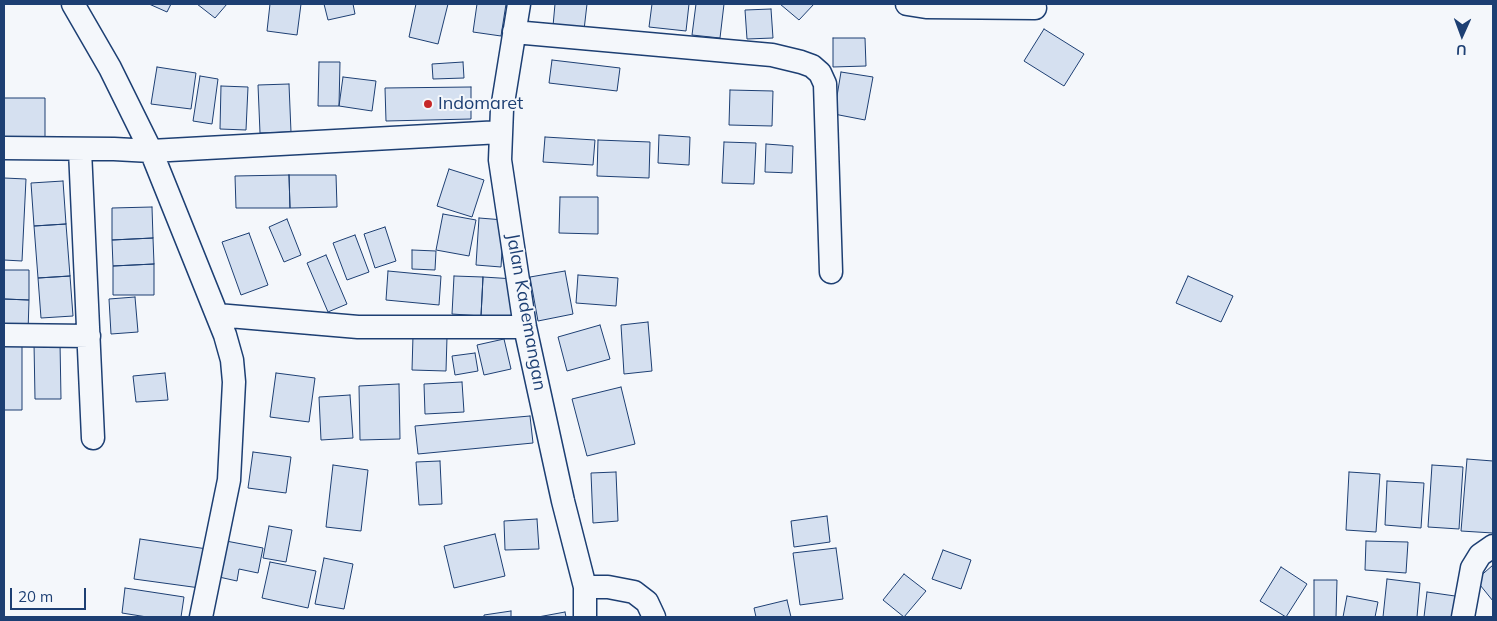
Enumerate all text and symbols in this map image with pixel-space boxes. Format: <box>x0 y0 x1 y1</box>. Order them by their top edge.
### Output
north arrow <box>1437 10 1487 60</box>
text: U <box>1456 41 1467 59</box>
place label: Indomaret <box>438 93 523 115</box>
marker: Indomaret <box>422 98 434 110</box>
street label: Jalan Kademangan <box>502 232 550 392</box>
scale bar <box>12 578 89 610</box>
text: 20 m <box>18 587 53 606</box>

